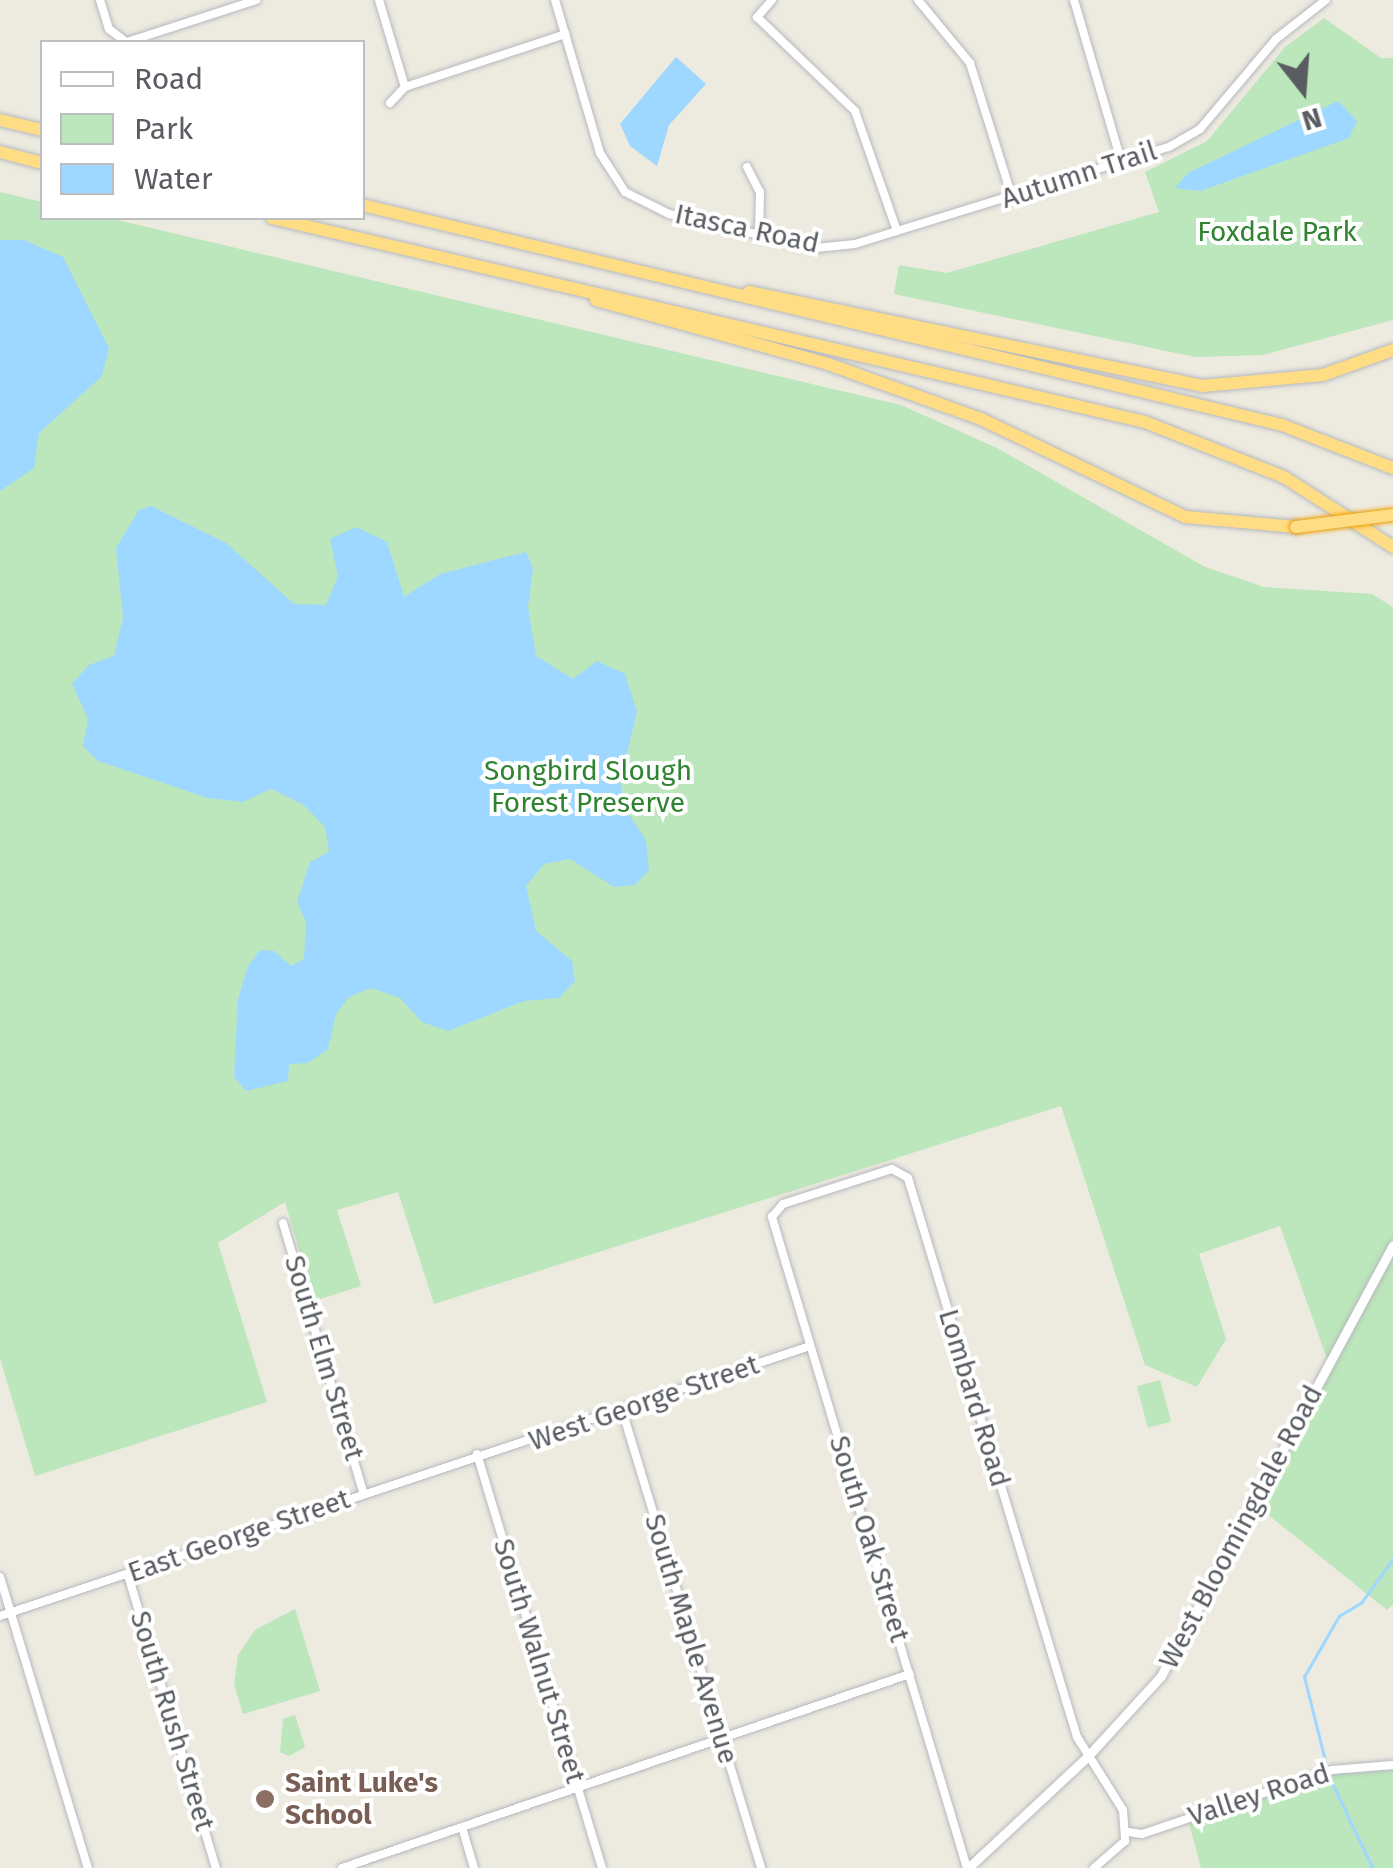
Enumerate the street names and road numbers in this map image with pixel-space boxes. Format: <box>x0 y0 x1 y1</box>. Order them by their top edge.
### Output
street label: Autumn Trail <box>997 134 1161 216</box>
street label: Itasca Road <box>672 197 822 261</box>
street label: South Elm Street <box>277 1252 371 1464</box>
street label: Lombard Road <box>931 1305 1017 1491</box>
street label: West George Street <box>525 1348 763 1458</box>
street label: West Bloomingdale Road <box>1152 1380 1330 1674</box>
street label: South Oak Street <box>822 1432 916 1646</box>
street label: East George Street <box>124 1482 354 1590</box>
street label: South Maple Avenue <box>637 1510 745 1768</box>
street label: South Walnut Street <box>486 1535 592 1787</box>
street label: South Rush Street <box>123 1607 221 1835</box>
street label: Valley Road <box>1184 1756 1334 1834</box>

